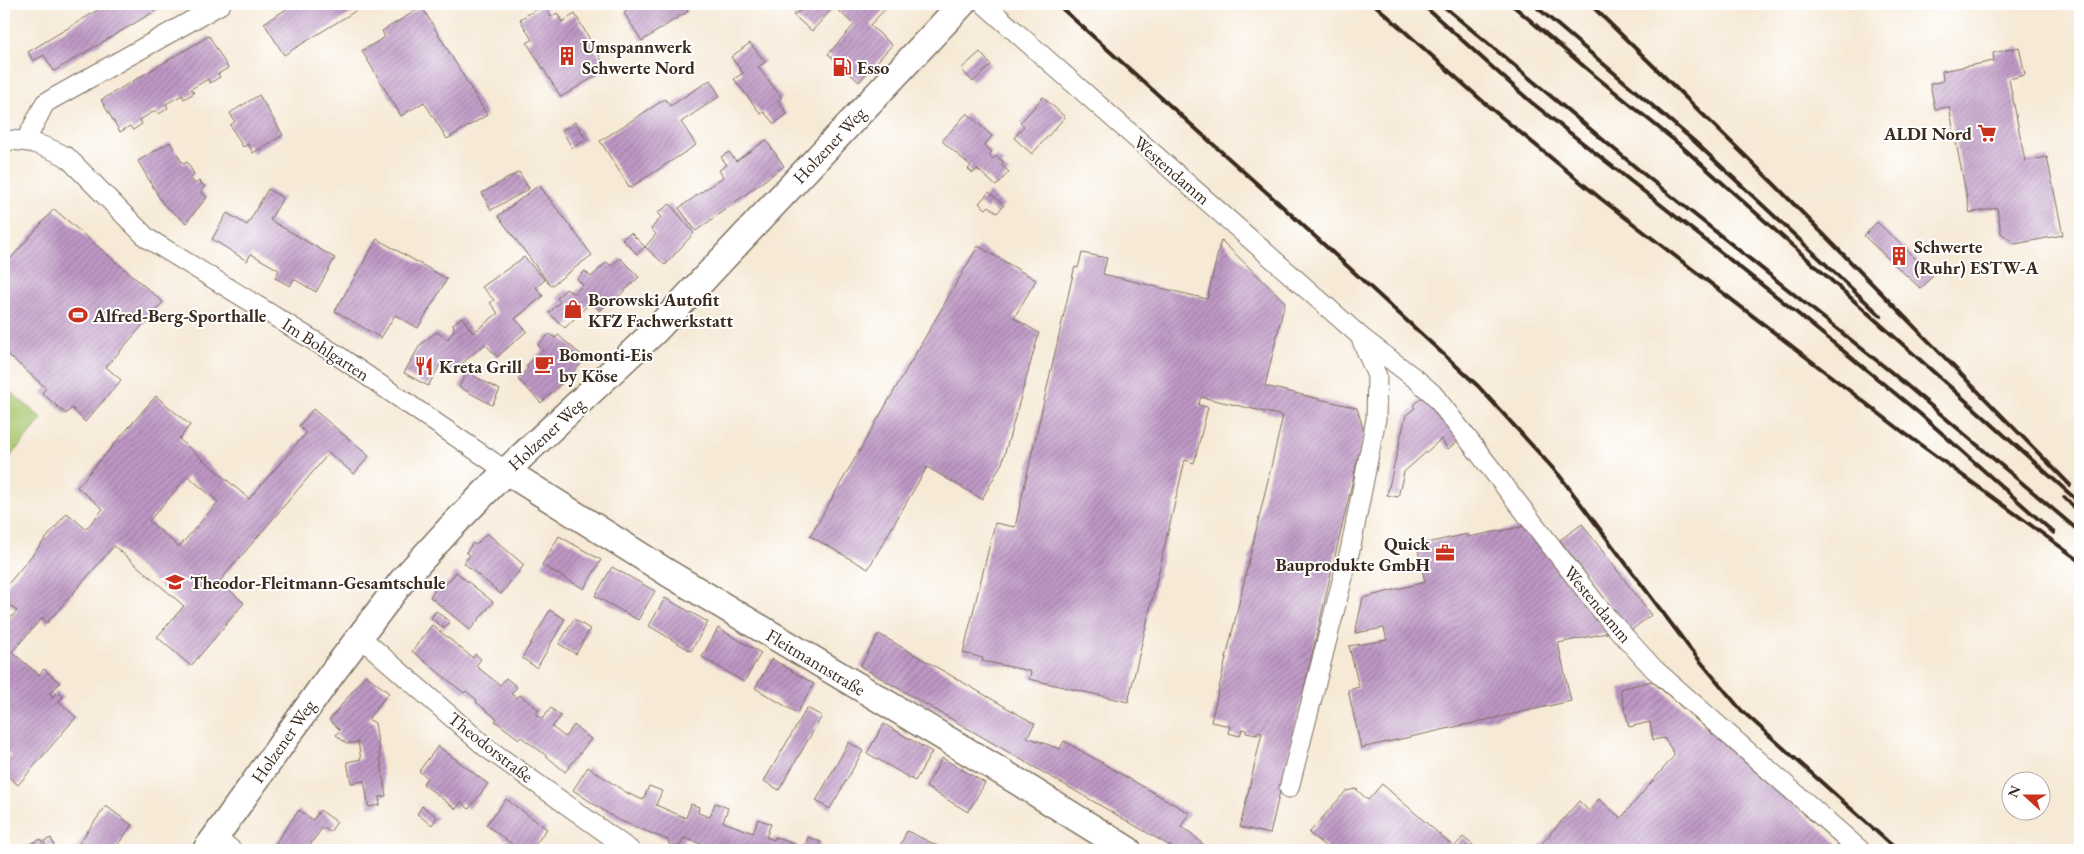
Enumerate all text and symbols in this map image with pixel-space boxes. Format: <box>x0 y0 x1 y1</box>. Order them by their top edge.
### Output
place label: Umspannwerk Schwerte Nord <box>582 35 695 79</box>
building icon: Umspannwerk Schwerte Nord <box>556 45 578 67</box>
fuel station icon: Esso <box>831 56 853 78</box>
place label: Esso <box>857 56 889 79</box>
street label: Holzener Weg <box>788 102 871 188</box>
place label: ALDI Nord <box>1883 122 1972 145</box>
supermarket icon: ALDI Nord <box>1976 122 1998 144</box>
street label: Westendamm <box>1129 130 1215 210</box>
place label: Schwerte (Ruhr) ESTW-A <box>1914 235 2040 279</box>
building icon: Schwerte (Ruhr) ESTW-A <box>1888 245 1910 267</box>
place label: Borowski Autofit KFZ Fachwerkstatt <box>588 288 734 332</box>
shop icon: Borowski Autofit KFZ Fachwerkstatt <box>562 298 584 320</box>
sports icon: Alfred-Berg-Sporthalle <box>67 304 89 326</box>
place label: Alfred-Berg-Sporthalle <box>92 304 267 327</box>
street label: Im Bohlgarten <box>278 312 374 386</box>
place label: Bomonti-Eis by Köse <box>559 343 653 387</box>
cafe icon: Bomonti-Eis by Köse <box>533 353 555 375</box>
restaurant icon: Kreta Grill <box>413 355 435 377</box>
place label: Kreta Grill <box>439 355 522 378</box>
street label: Holzener Weg <box>503 392 589 475</box>
place label: Quick Bauprodukte GmbH <box>1275 532 1431 576</box>
office icon: Quick Bauprodukte GmbH <box>1434 542 1456 564</box>
street label: Westendamm <box>1559 561 1637 647</box>
school or university icon: Theodor-Fleitmann-Gesamtschule <box>164 571 186 593</box>
place label: Theodor-Fleitmann-Gesamtschule <box>190 571 446 594</box>
street label: Fleitmannstraße <box>762 623 870 701</box>
street label: Holzener Weg <box>246 695 320 787</box>
street label: Theodorstraße <box>444 707 538 787</box>
north arrow <box>2002 772 2052 822</box>
text: N <box>2003 782 2025 800</box>

